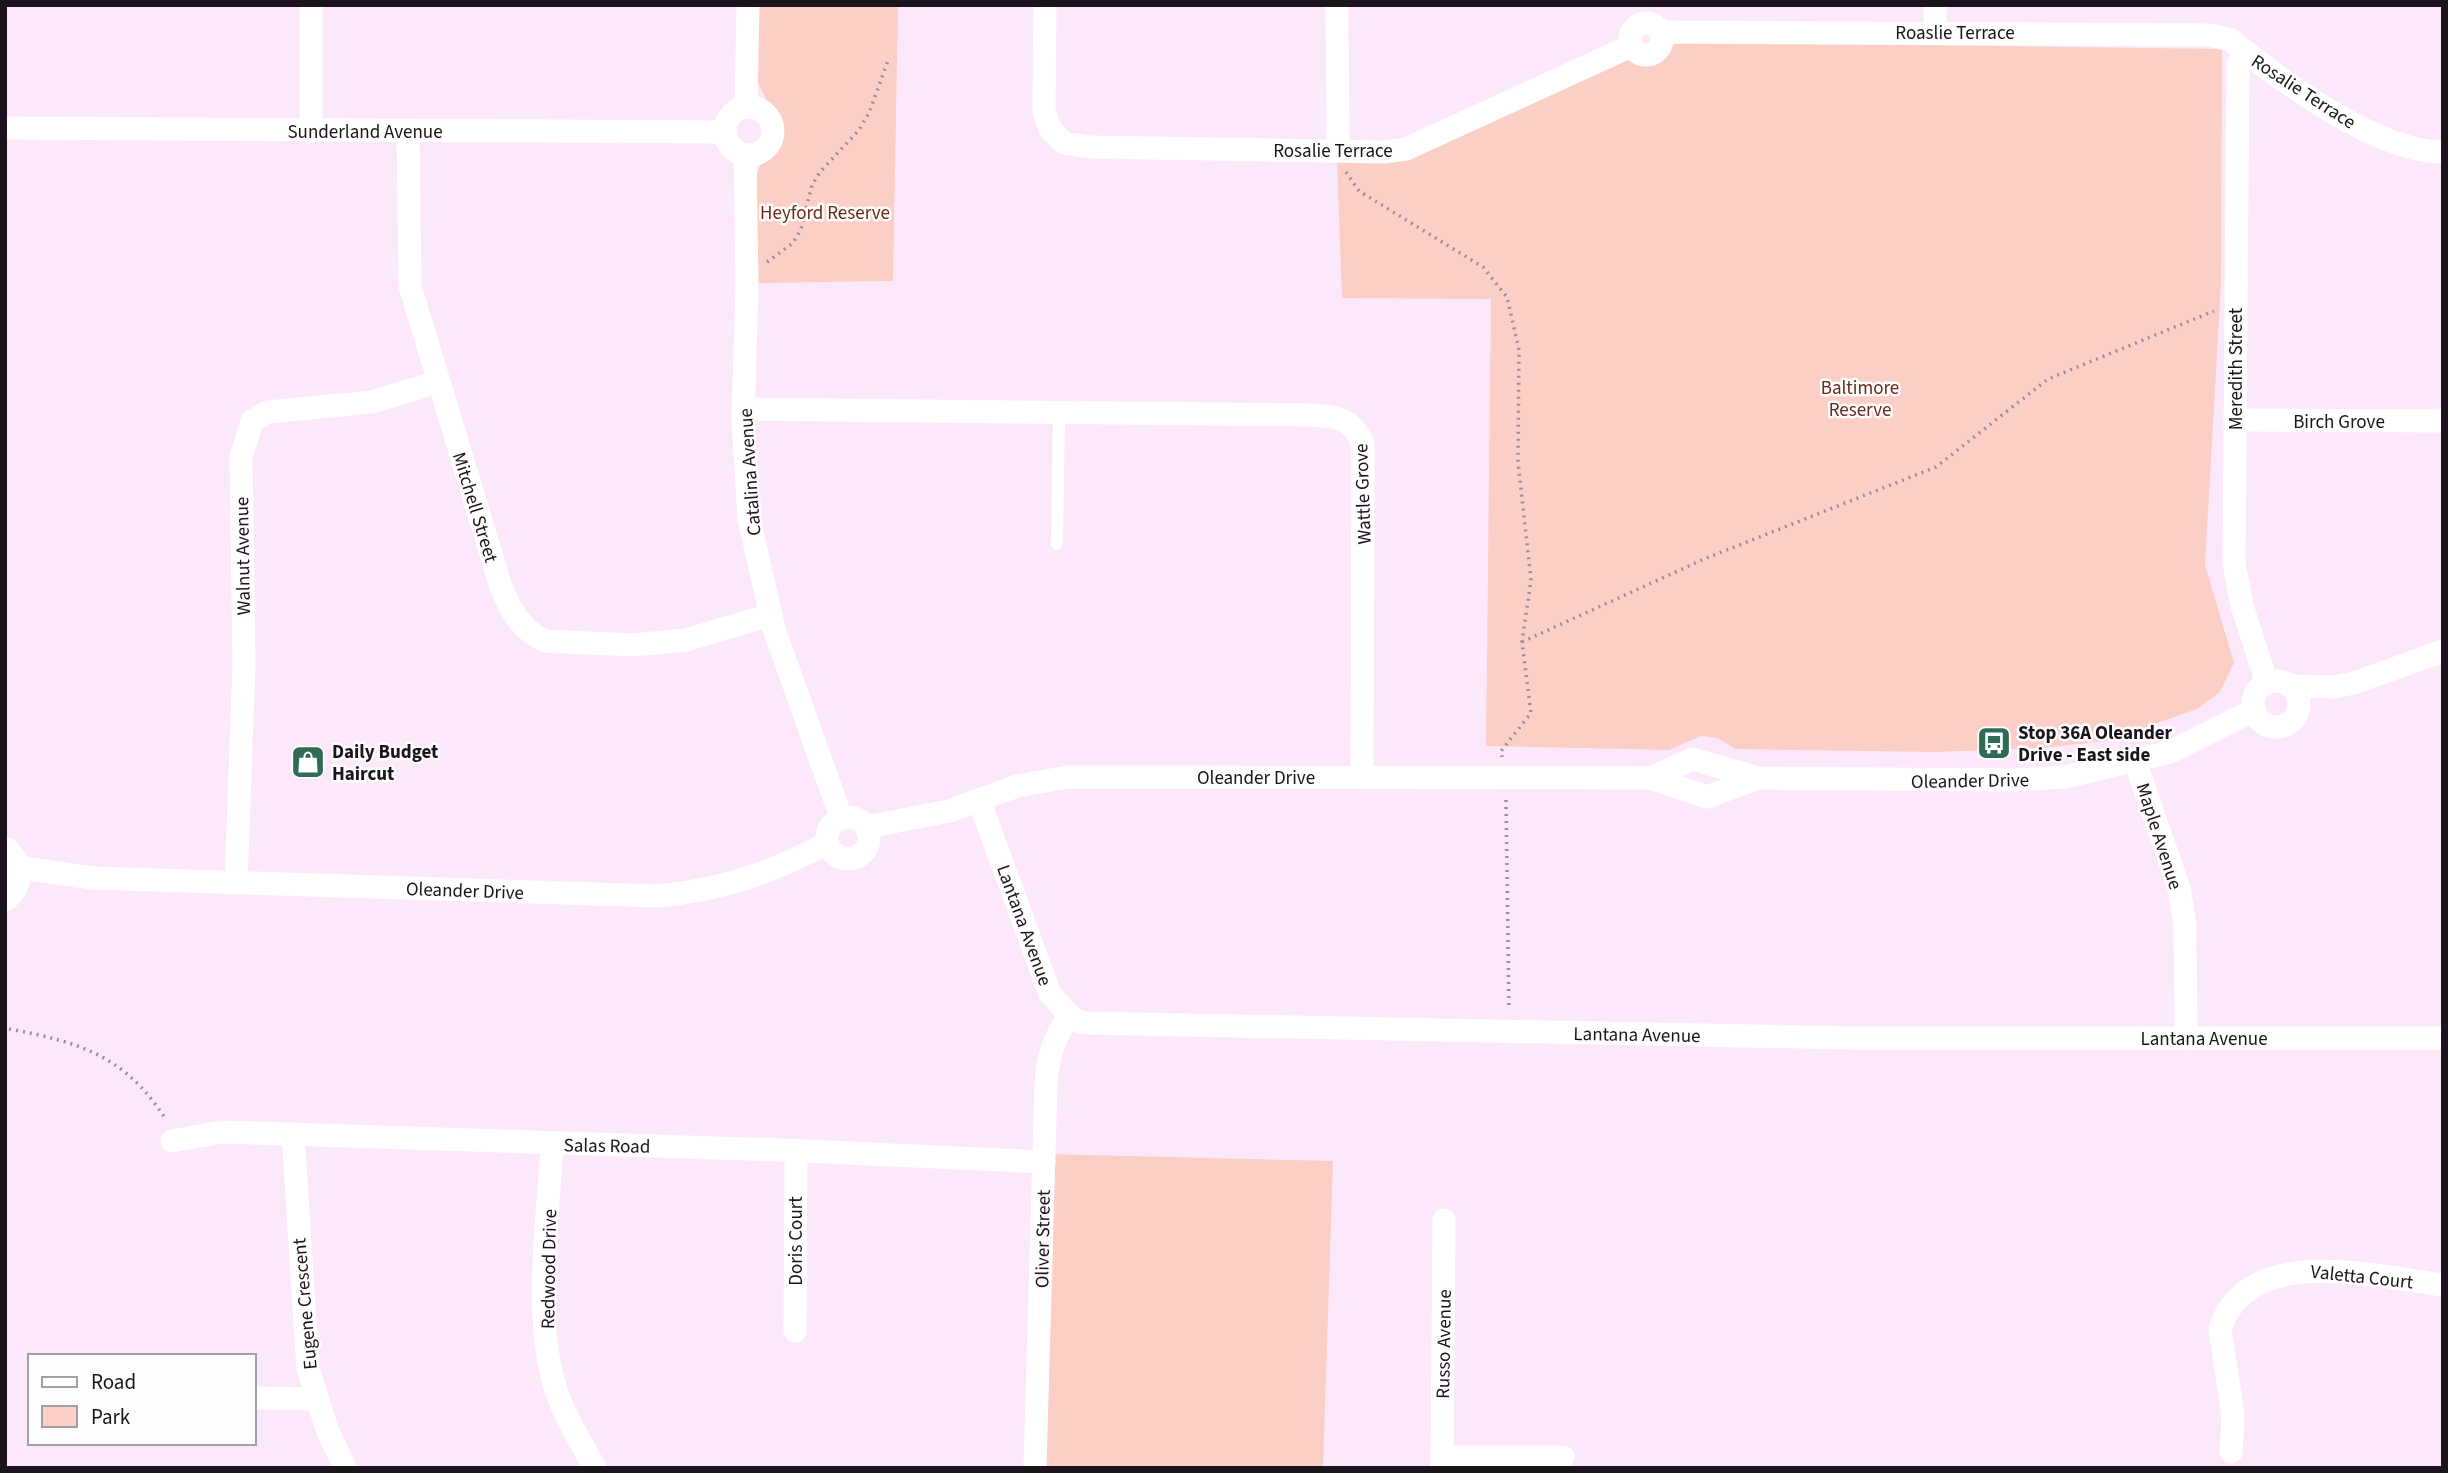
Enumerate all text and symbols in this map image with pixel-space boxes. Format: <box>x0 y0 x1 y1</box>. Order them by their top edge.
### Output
street label: Roaslie Terrace <box>1895 20 2015 47</box>
street label: Rosalie Terrace <box>2246 48 2361 136</box>
street label: Sunderland Avenue <box>287 119 443 146</box>
street label: Rosalie Terrace <box>1273 138 1393 165</box>
park label: Heyford Reserve <box>760 200 890 227</box>
street label: Meredith Street <box>2223 307 2250 430</box>
park label: Baltimore Reserve <box>1821 375 1899 424</box>
street label: Catalina Avenue <box>733 407 768 536</box>
street label: Birch Grove <box>2293 409 2385 436</box>
street label: Wattle Grove <box>1348 443 1379 545</box>
street label: Mitchell Street <box>445 449 504 567</box>
street label: Walnut Avenue <box>229 496 258 615</box>
place label: Stop 36A Oleander Drive - East side <box>2018 720 2173 769</box>
bus stop icon: Stop 36A Oleander Drive - East side <box>1975 724 2013 762</box>
place label: Daily Budget Haircut <box>332 739 438 788</box>
shop icon: Daily Budget Haircut <box>289 743 327 781</box>
street label: Oleander Drive <box>1197 765 1315 792</box>
street label: Oleander Drive <box>1911 767 2029 796</box>
street label: Maple Avenue <box>2129 780 2188 893</box>
street label: Lantana Avenue <box>989 861 1058 990</box>
street label: Oleander Drive <box>405 876 524 907</box>
street label: Lantana Avenue <box>1573 1021 1701 1050</box>
street label: Lantana Avenue <box>2140 1026 2268 1053</box>
street label: Salas Road <box>563 1132 651 1161</box>
street label: Oliver Street <box>1029 1189 1058 1288</box>
street label: Doris Court <box>783 1196 810 1286</box>
street label: Redwood Drive <box>535 1209 564 1329</box>
street label: Eugene Crescent <box>286 1236 325 1371</box>
street label: Valetta Court <box>2309 1259 2415 1296</box>
street label: Russo Avenue <box>1430 1289 1459 1399</box>
legend <box>28 1354 256 1445</box>
text: Road <box>91 1367 136 1397</box>
text: Park <box>91 1402 131 1432</box>

